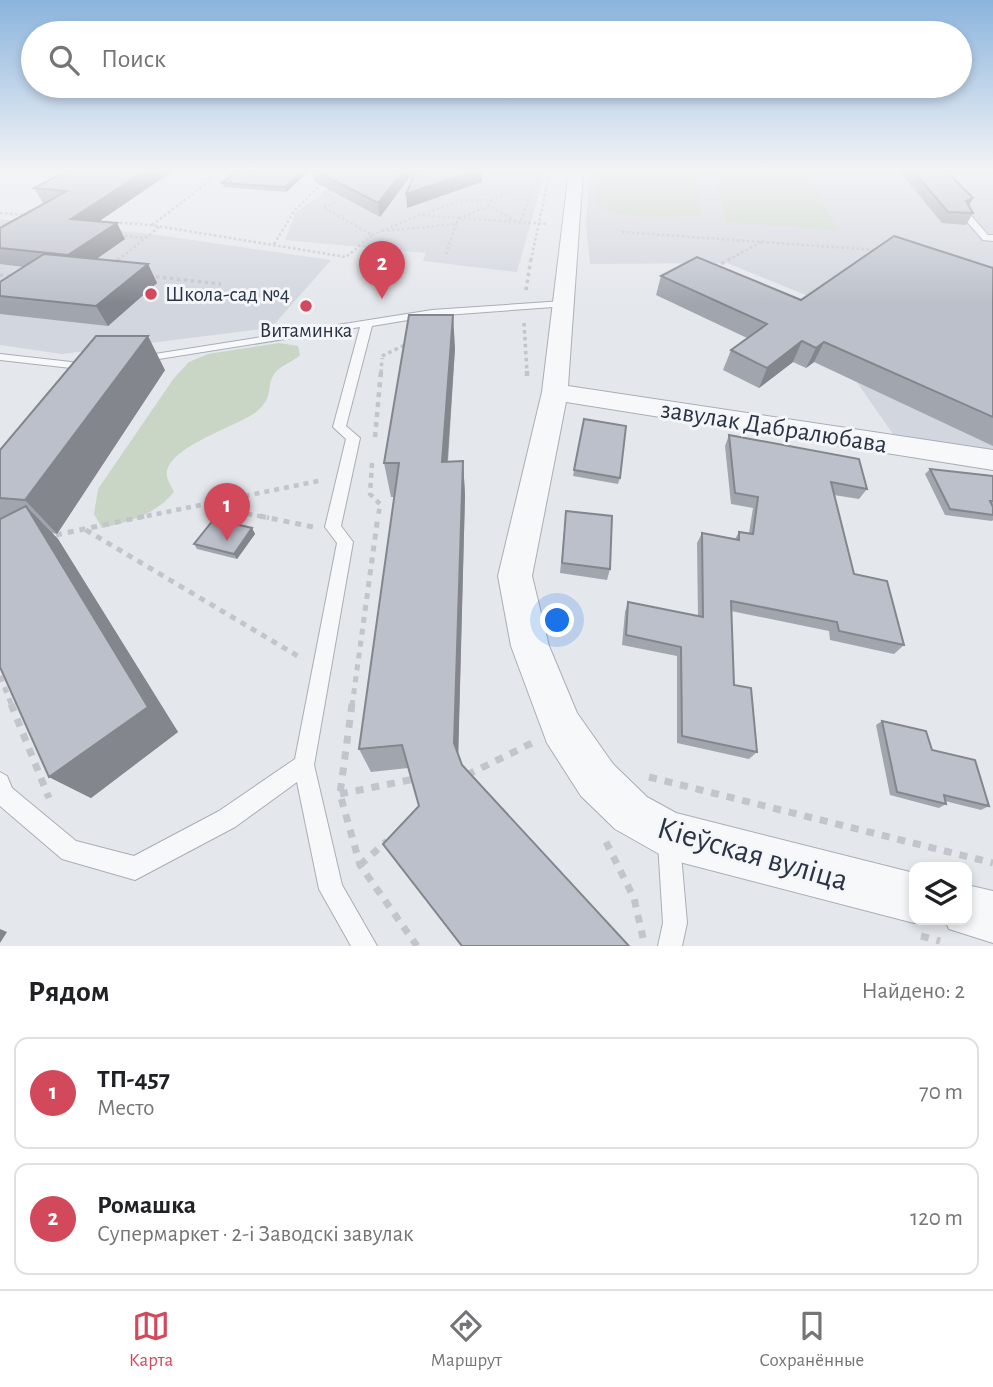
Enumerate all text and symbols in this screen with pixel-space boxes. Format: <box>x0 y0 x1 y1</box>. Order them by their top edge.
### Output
search box <box>21 21 972 98</box>
icon: search <box>45 41 83 79</box>
text: Поиск <box>101 46 166 72</box>
pin: 2 <box>359 241 405 299</box>
place label: Школа-сад №4 <box>165 284 290 305</box>
marker: Школа-сад №4 <box>143 286 159 302</box>
marker: Витаминка <box>298 298 314 314</box>
place label: Витаминка <box>260 320 353 341</box>
street label: завулак Дабралюбава <box>659 396 889 458</box>
pin: 1 <box>204 483 250 541</box>
your location <box>540 603 574 637</box>
street label: Кіеўская вуліца <box>654 811 852 896</box>
map controls <box>909 862 972 925</box>
button: layers <box>909 862 972 925</box>
text: Рядом <box>28 977 110 1007</box>
text: Найдено: 2 <box>862 980 965 1003</box>
text: ТП-457 <box>97 1066 170 1092</box>
text: 1 <box>49 1081 57 1104</box>
text: 70 m <box>919 1081 963 1104</box>
text: Место <box>97 1097 154 1120</box>
text: Ромашка <box>97 1192 196 1218</box>
text: 2 <box>48 1207 58 1230</box>
text: 120 m <box>910 1207 963 1230</box>
text: Супермаркет · 2-і Заводскі завулак <box>97 1223 414 1246</box>
tab: Карта <box>129 1307 173 1372</box>
tab: Маршрут <box>431 1307 502 1372</box>
tab: Сохранённые <box>759 1307 864 1372</box>

